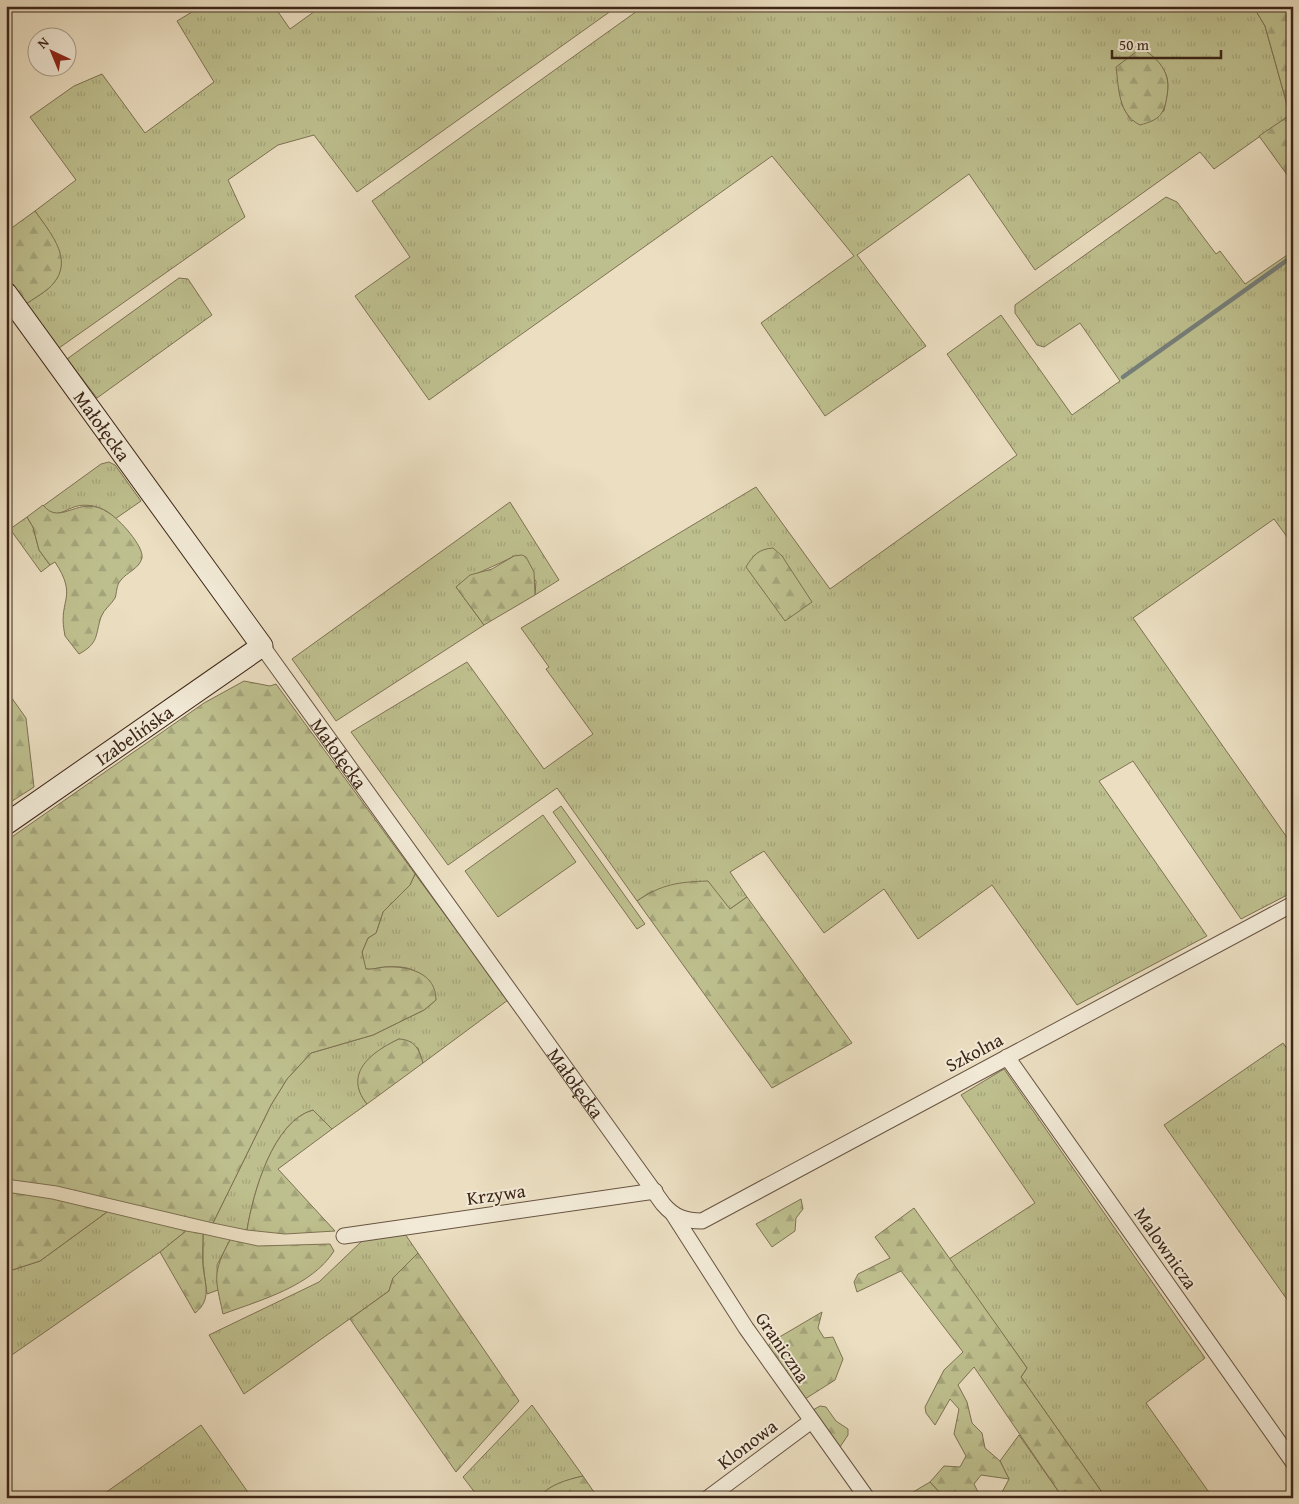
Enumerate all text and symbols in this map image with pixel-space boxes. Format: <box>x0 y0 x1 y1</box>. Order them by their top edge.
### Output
north arrow <box>28 28 78 78</box>
scale bar <box>1112 28 1220 60</box>
text: N <box>33 32 54 53</box>
text: 50 m <box>1119 34 1150 55</box>
street label: Małołęcka <box>67 385 137 467</box>
street label: Izabelińska <box>89 698 179 772</box>
street label: Małołęcka <box>304 712 374 794</box>
street label: Szkolna <box>940 1025 1008 1079</box>
street label: Małołęcka <box>541 1042 611 1124</box>
street label: Krzywa <box>465 1176 527 1212</box>
street label: Malownicza <box>1127 1201 1205 1295</box>
street label: Graniczna <box>749 1306 817 1388</box>
street label: Klonowa <box>711 1412 783 1476</box>

